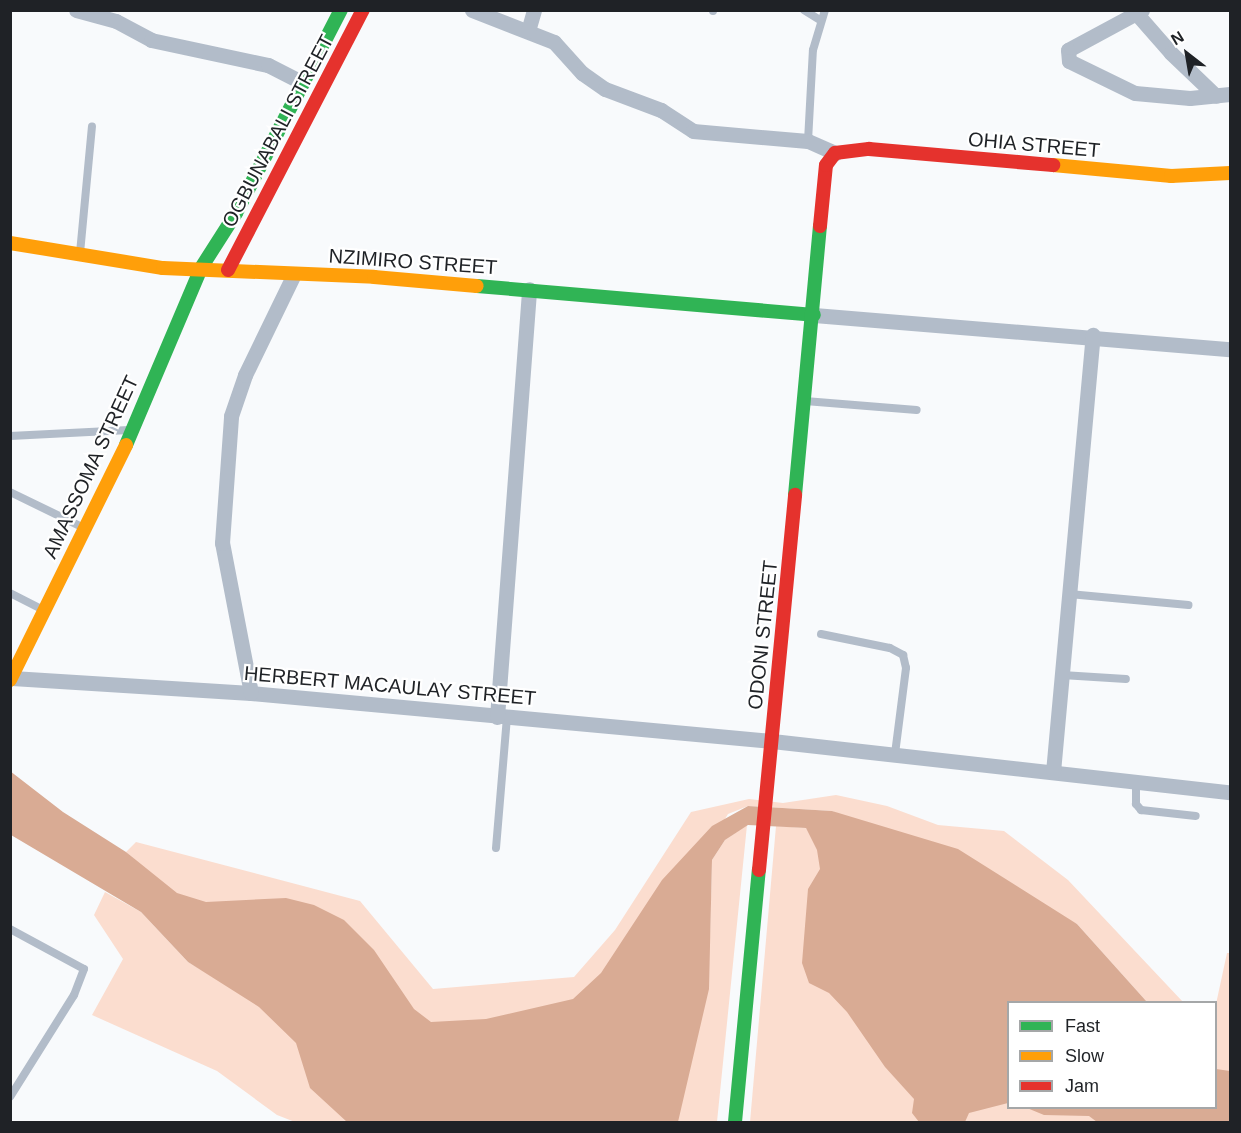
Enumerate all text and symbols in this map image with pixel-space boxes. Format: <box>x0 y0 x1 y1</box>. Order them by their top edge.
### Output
north arrow <box>1157 24 1217 84</box>
text: N <box>1168 28 1187 48</box>
street label: OGBUNABALI STREET <box>217 31 339 231</box>
street label: OHIA STREET <box>967 127 1101 163</box>
street label: NZIMIRO STREET <box>328 244 498 280</box>
street label: AMASSOMA STREET <box>38 371 144 563</box>
street label: ODONI STREET <box>743 559 783 711</box>
street label: HERBERT MACAULAY STREET <box>243 661 537 711</box>
legend <box>1007 1001 1217 1109</box>
text: Fast <box>1065 1016 1100 1036</box>
text: Slow <box>1065 1046 1104 1066</box>
text: Jam <box>1065 1076 1099 1096</box>

